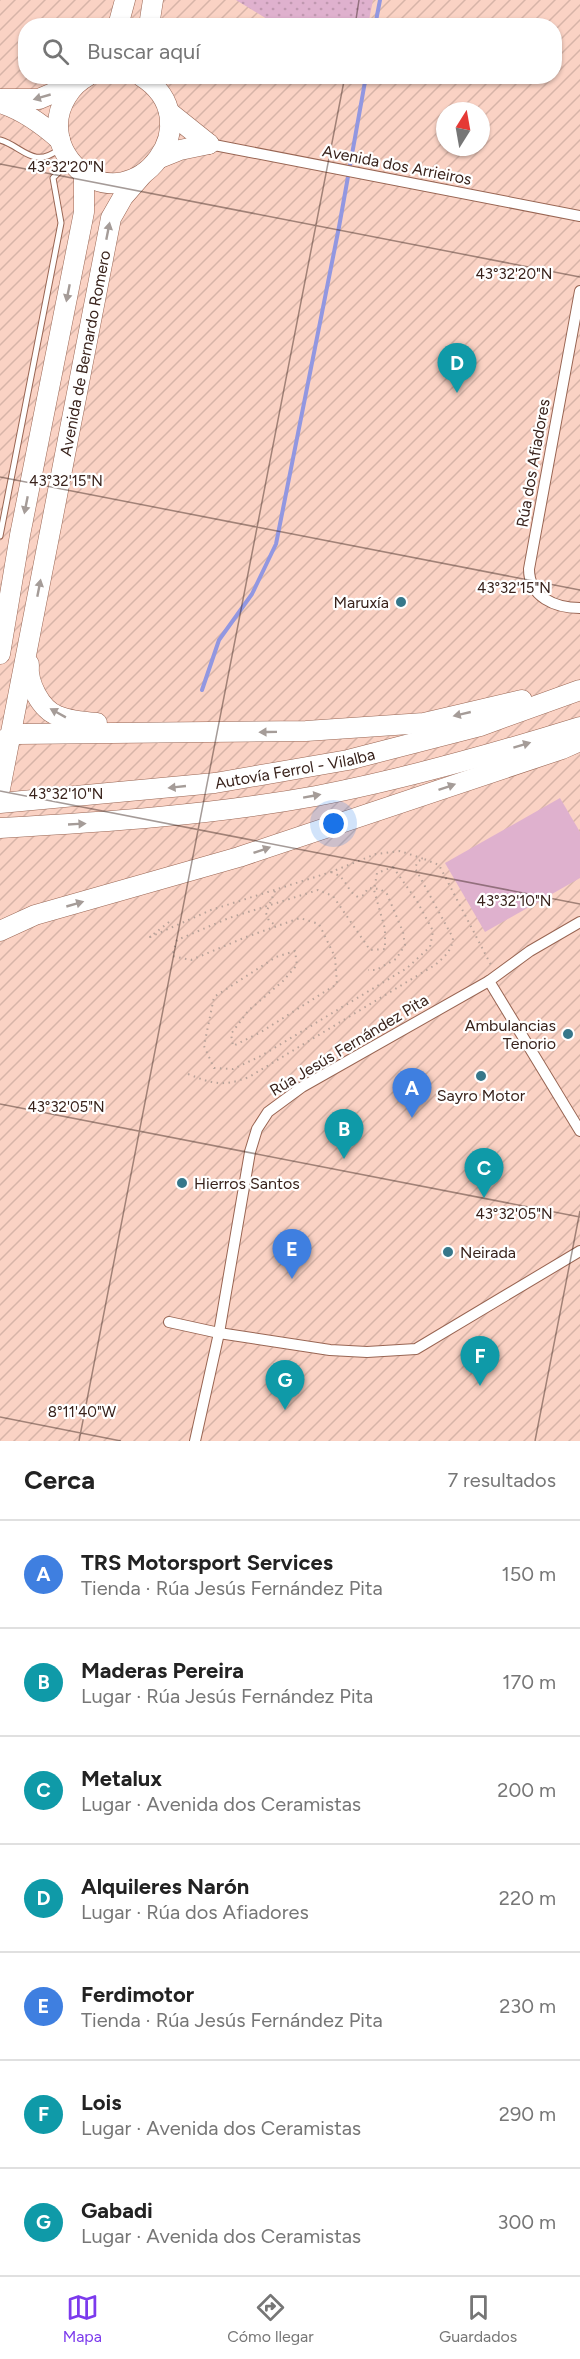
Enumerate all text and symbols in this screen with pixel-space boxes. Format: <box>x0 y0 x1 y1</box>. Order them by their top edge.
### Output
search box <box>18 18 562 84</box>
icon: search <box>39 35 72 68</box>
text: Buscar aquí <box>87 38 200 65</box>
one-way arrow <box>33 92 51 102</box>
north arrow <box>436 102 490 156</box>
street label: Avenida dos Arrieiros <box>321 141 473 189</box>
text: 43°32'20"N <box>28 158 104 176</box>
one-way arrow <box>104 222 113 241</box>
street label: Avenida de Bernardo Romero <box>55 249 114 458</box>
text: 43°32'20"N <box>476 265 552 283</box>
one-way arrow <box>63 284 72 303</box>
pin: D <box>438 344 476 393</box>
street label: Rúa dos Afiadores <box>512 397 554 529</box>
text: 43°32'15"N <box>29 472 103 490</box>
one-way arrow <box>21 495 30 514</box>
one-way arrow <box>35 578 44 597</box>
text: 43°32'15"N <box>477 579 551 597</box>
place label: Maruxía <box>333 593 389 612</box>
marker: Maruxía <box>394 595 408 609</box>
one-way arrow <box>49 709 67 719</box>
one-way arrow <box>452 710 471 719</box>
one-way arrow <box>258 727 277 737</box>
one-way arrow <box>513 740 531 749</box>
street label: Autovía Ferrol - Vilalba <box>213 744 377 792</box>
one-way arrow <box>168 782 187 792</box>
one-way arrow <box>438 782 456 792</box>
text: 43°32'10"N <box>29 785 103 803</box>
one-way arrow <box>303 791 322 800</box>
your location <box>319 809 348 838</box>
one-way arrow <box>68 819 87 828</box>
one-way arrow <box>253 844 271 854</box>
text: 43°32'10"N <box>477 892 551 910</box>
one-way arrow <box>66 899 84 908</box>
street label: Rúa Jesús Fernández Pita <box>266 990 432 1100</box>
place label: Ambulancias Tenorio <box>465 1016 556 1053</box>
marker: Ambulancias Tenorio <box>561 1027 575 1041</box>
pin: A <box>392 1068 432 1118</box>
marker: Sayro Motor <box>474 1069 488 1083</box>
place label: Sayro Motor <box>437 1086 526 1105</box>
text: 43°32'05"N <box>27 1098 105 1116</box>
pin: B <box>324 1110 364 1159</box>
pin: C <box>464 1148 504 1198</box>
place label: Hierros Santos <box>194 1174 300 1193</box>
marker: Hierros Santos <box>175 1176 189 1190</box>
text: 43°32'05"N <box>475 1205 553 1223</box>
pin: E <box>272 1230 312 1279</box>
place label: Neirada <box>460 1243 516 1262</box>
marker: Neirada <box>441 1245 455 1259</box>
pin: F <box>460 1336 500 1386</box>
pin: G <box>266 1360 304 1410</box>
text: 8°11'40"W <box>48 1403 117 1421</box>
text: Cerca <box>24 1464 95 1496</box>
text: 7 resultados <box>447 1468 556 1492</box>
text: TRS Motorsport Services <box>81 1549 333 1576</box>
text: A <box>36 1562 51 1586</box>
text: 150 m <box>501 1562 556 1586</box>
text: Tienda · Rúa Jesús Fernández Pita <box>81 1576 383 1600</box>
text: Maderas Pereira <box>81 1657 244 1684</box>
text: B <box>37 1670 50 1694</box>
text: 170 m <box>502 1670 556 1694</box>
text: Lugar · Rúa Jesús Fernández Pita <box>81 1684 373 1708</box>
text: Metalux <box>81 1765 162 1792</box>
text: C <box>36 1778 51 1802</box>
text: 200 m <box>497 1778 556 1802</box>
text: Lugar · Avenida dos Ceramistas <box>81 1792 361 1816</box>
text: Alquileres Narón <box>81 1873 249 1900</box>
text: D <box>37 1886 51 1910</box>
text: 220 m <box>499 1886 556 1910</box>
text: Lugar · Rúa dos Afiadores <box>81 1900 309 1924</box>
text: Ferdimotor <box>81 1981 194 2008</box>
text: E <box>38 1994 49 2018</box>
text: 230 m <box>499 1994 556 2018</box>
text: Tienda · Rúa Jesús Fernández Pita <box>81 2008 383 2032</box>
text: Lois <box>81 2089 122 2116</box>
text: F <box>38 2102 49 2126</box>
text: 290 m <box>499 2102 556 2126</box>
text: Lugar · Avenida dos Ceramistas <box>81 2116 361 2140</box>
text: Gabadi <box>81 2197 153 2224</box>
text: G <box>36 2210 51 2234</box>
text: 300 m <box>498 2210 556 2234</box>
text: Lugar · Avenida dos Ceramistas <box>81 2224 361 2248</box>
tab: Mapa <box>63 2291 102 2346</box>
tab: Cómo llegar <box>227 2291 314 2346</box>
tab: Guardados <box>439 2291 517 2346</box>

